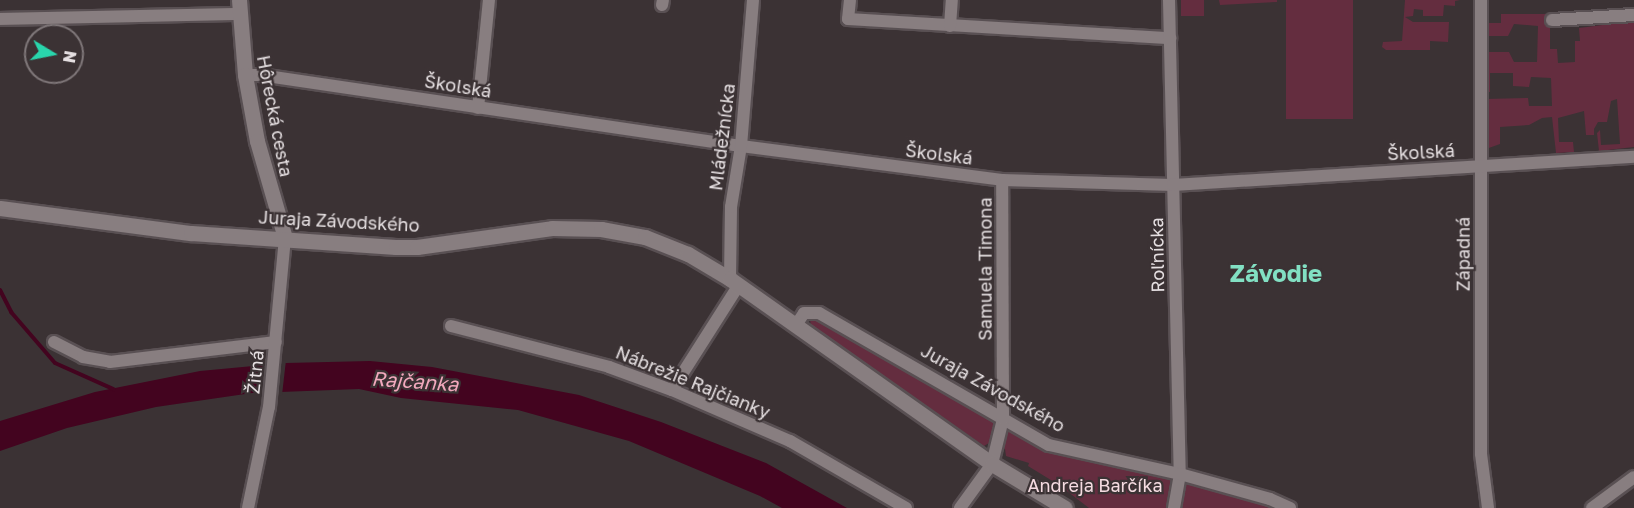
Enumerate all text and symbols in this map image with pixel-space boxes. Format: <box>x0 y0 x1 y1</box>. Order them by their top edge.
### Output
north arrow <box>24 24 84 84</box>
text: N <box>59 49 81 65</box>
street label: Hôrecká cesta <box>253 53 297 179</box>
street label: Školská <box>423 70 493 102</box>
street label: Mládežnícka <box>705 82 739 192</box>
street label: Školská <box>904 139 974 169</box>
street label: Školská <box>1387 139 1455 165</box>
street label: Samuela Timona <box>974 197 996 341</box>
street label: Juraja Závodského <box>258 206 420 236</box>
street label: Roľnícka <box>1146 217 1168 293</box>
street label: Západná <box>1452 217 1474 291</box>
district label: Závodie <box>1230 259 1322 287</box>
street label: Juraja Závodského <box>917 339 1069 437</box>
street label: Nábrežie Rajčianky <box>613 341 773 423</box>
street label: Žitná <box>242 349 268 395</box>
water label: Rajčanka <box>371 366 459 396</box>
park label: Andreja Barčíka <box>1027 474 1163 496</box>

